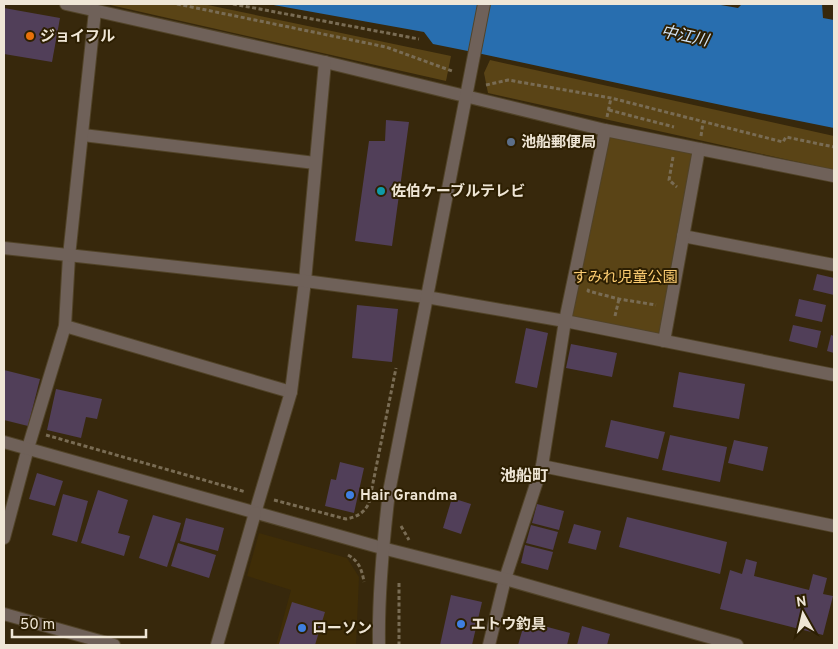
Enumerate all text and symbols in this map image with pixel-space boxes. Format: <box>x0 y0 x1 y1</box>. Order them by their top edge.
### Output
water label: 中江川 <box>659 22 712 52</box>
place label: ジョイフル <box>40 28 115 47</box>
marker: ジョイフル <box>24 30 36 42</box>
place label: 池船郵便局 <box>521 134 596 153</box>
marker: 池船郵便局 <box>505 136 517 148</box>
place label: 佐伯ケーブルテレビ <box>391 182 525 202</box>
marker: 佐伯ケーブルテレビ <box>375 185 387 197</box>
park label: すみれ児童公園 <box>572 269 678 288</box>
district label: 池船町 <box>500 467 548 487</box>
place label: Hair Grandma <box>360 487 457 506</box>
marker: Hair Grandma <box>344 489 356 501</box>
north arrow <box>778 589 828 639</box>
text: N <box>795 593 808 612</box>
scale bar <box>12 606 146 638</box>
text: 50 m <box>20 616 55 635</box>
place label: エトウ釣具 <box>471 616 546 635</box>
marker: エトウ釣具 <box>455 618 467 630</box>
place label: ローソン <box>312 620 372 639</box>
marker: ローソン <box>296 622 308 634</box>

